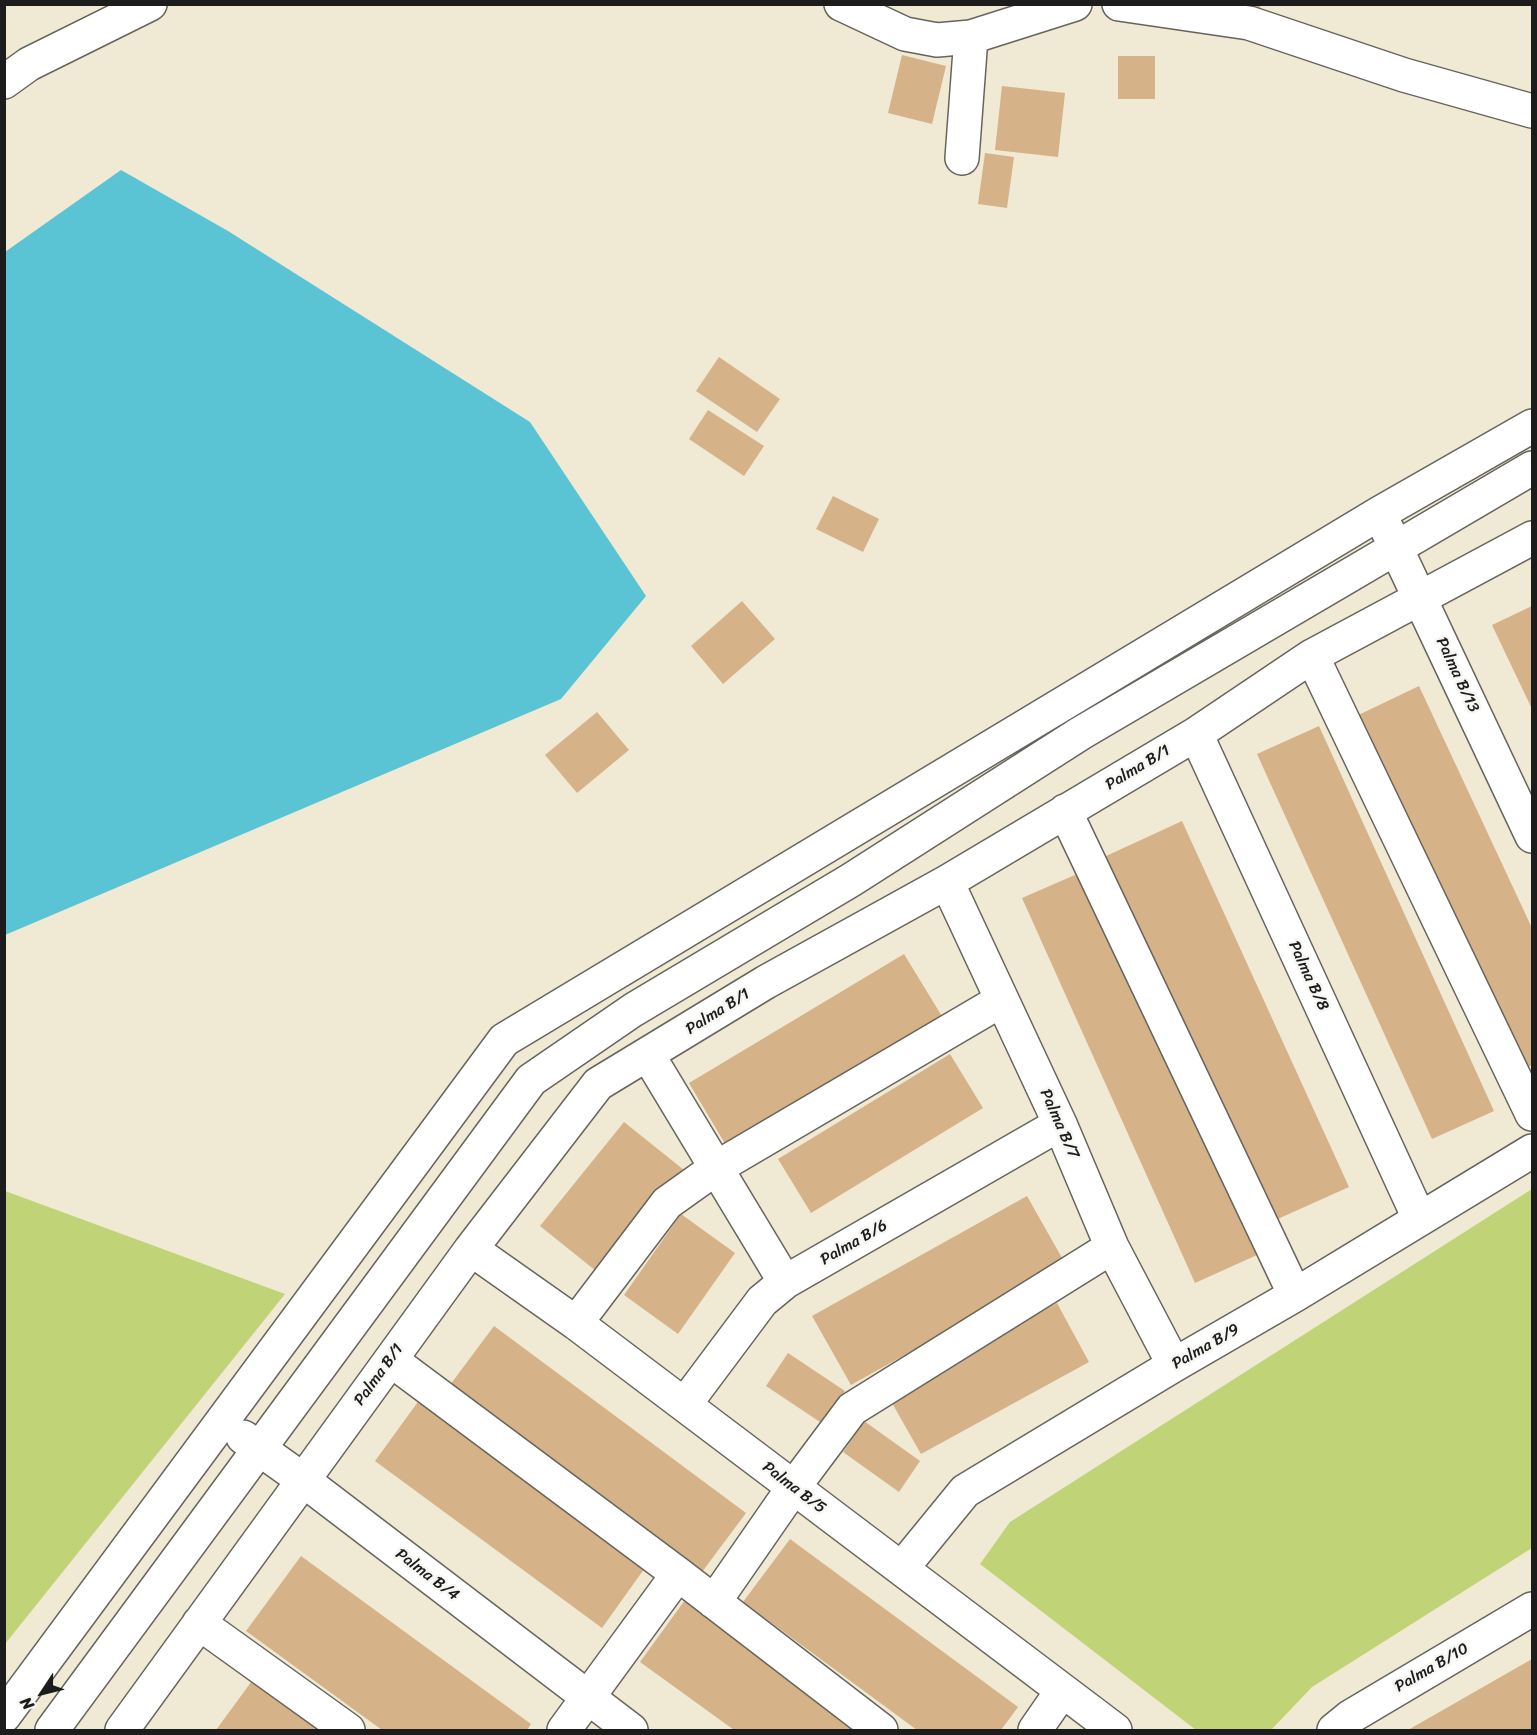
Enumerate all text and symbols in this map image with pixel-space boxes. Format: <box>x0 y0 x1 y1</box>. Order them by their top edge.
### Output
street label: Palma B/13 <box>1431 634 1483 716</box>
street label: Palma B/1 <box>1102 741 1174 795</box>
street label: Palma B/8 <box>1284 938 1332 1014</box>
street label: Palma B/1 <box>683 985 753 1039</box>
street label: Palma B/7 <box>1035 1086 1083 1162</box>
street label: Palma B/6 <box>817 1216 891 1270</box>
street label: Palma B/9 <box>1169 1320 1243 1374</box>
street label: Palma B/1 <box>350 1340 408 1410</box>
street label: Palma B/5 <box>758 1458 830 1518</box>
street label: Palma B/4 <box>391 1545 463 1605</box>
street label: Palma B/10 <box>1392 1639 1472 1697</box>
north arrow <box>12 1663 72 1723</box>
text: N <box>12 1691 42 1716</box>

